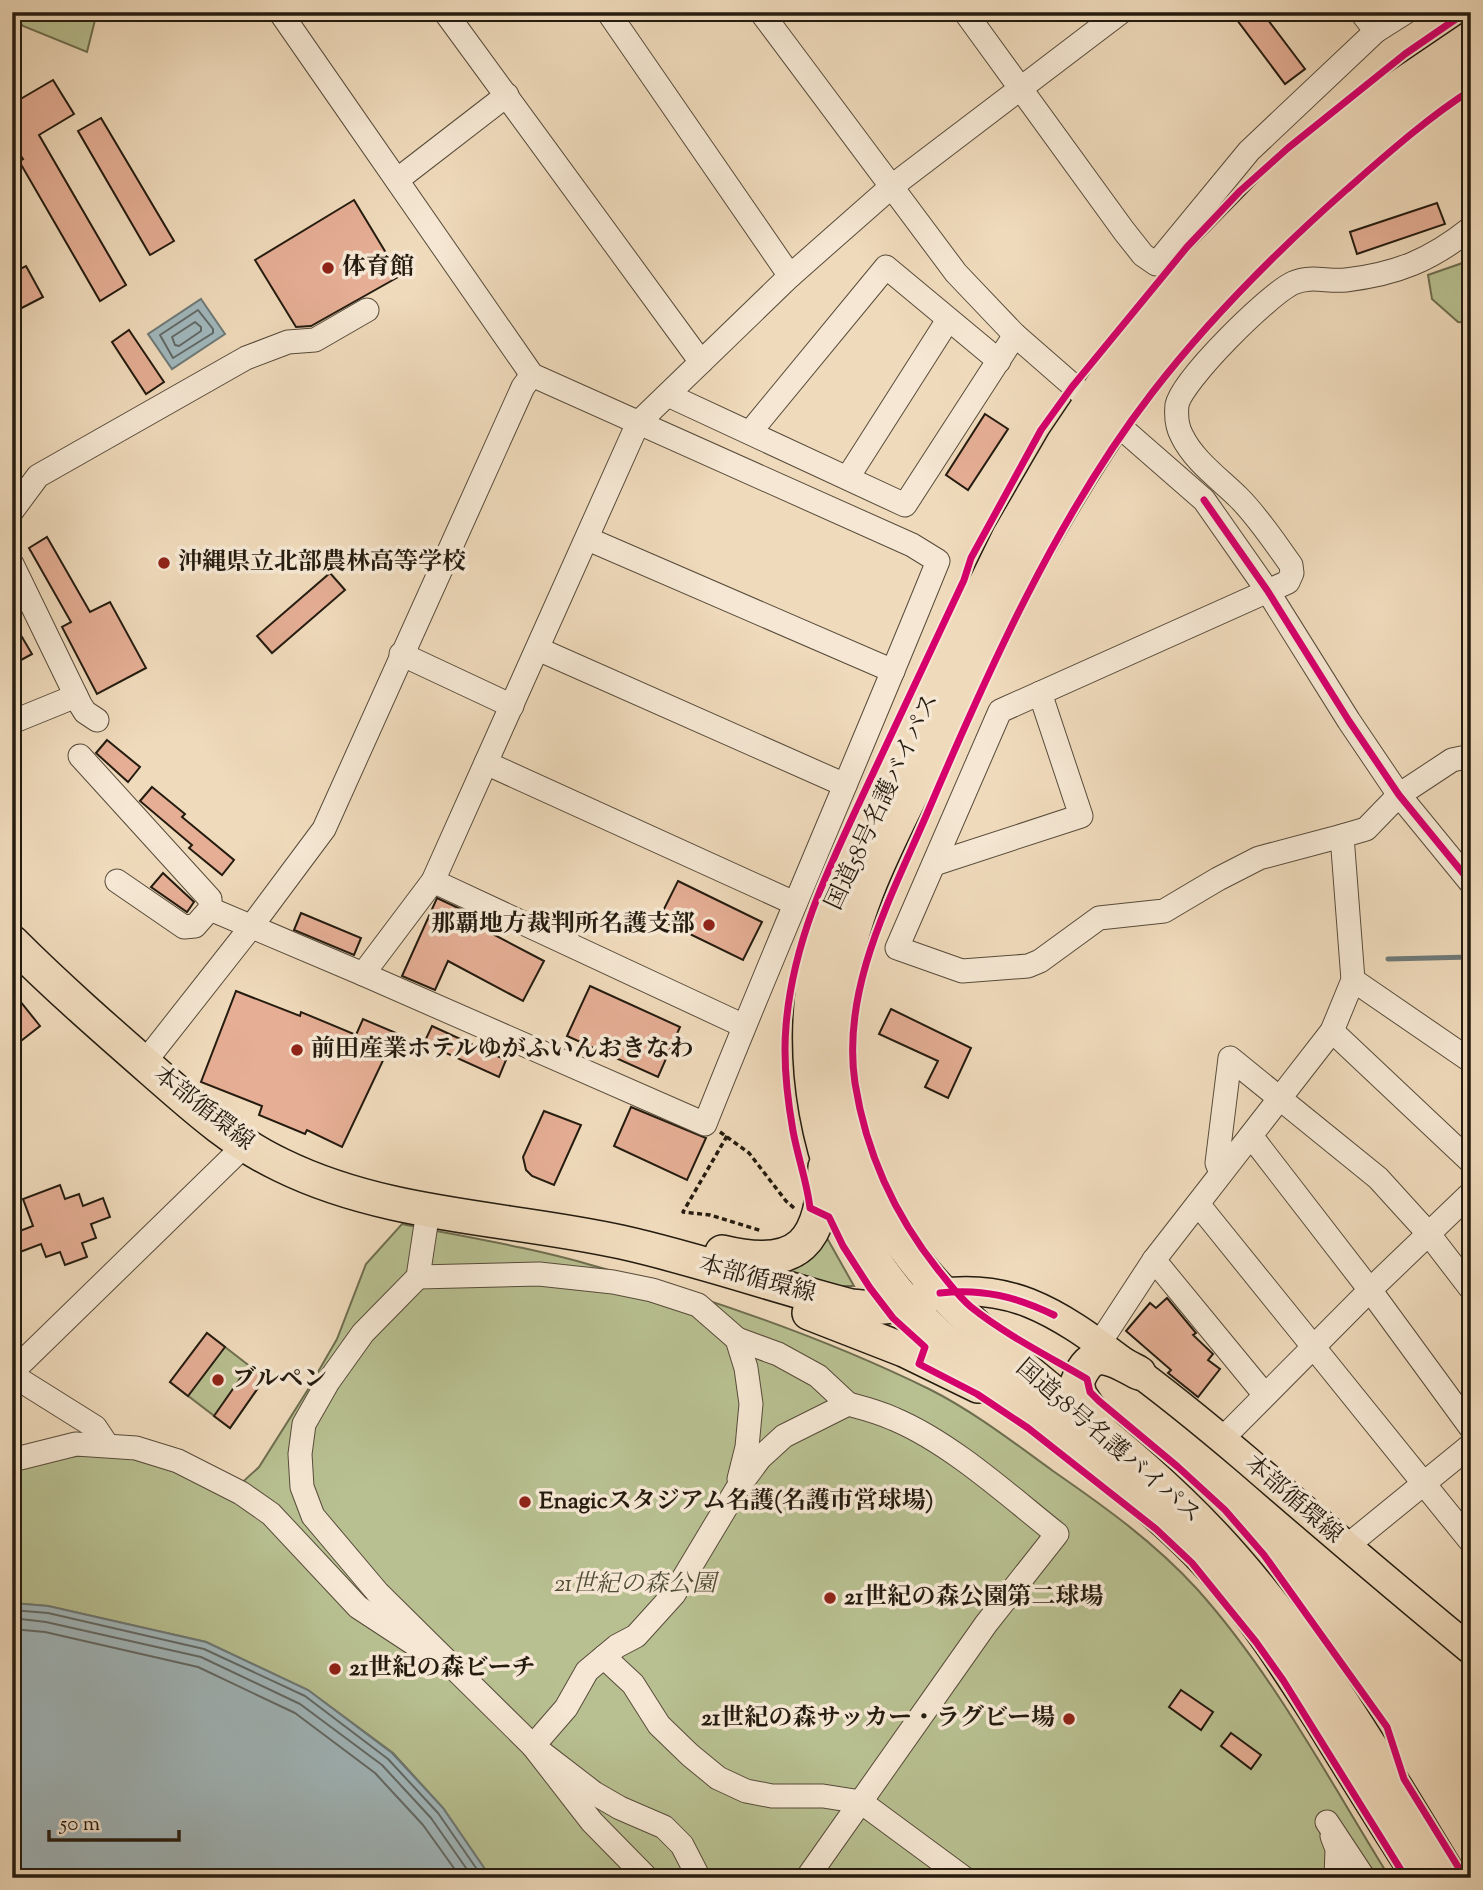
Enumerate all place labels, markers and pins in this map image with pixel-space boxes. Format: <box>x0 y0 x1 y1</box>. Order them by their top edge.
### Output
place label: 体育館 <box>342 251 414 285</box>
marker: 体育館 <box>320 260 336 276</box>
place label: 沖縄県立北部農林高等学校 <box>178 546 466 580</box>
marker: 沖縄県立北部農林高等学校 <box>156 555 172 571</box>
place label: 那覇地方裁判所名護支部 <box>431 908 695 942</box>
marker: 那覇地方裁判所名護支部 <box>701 917 717 933</box>
place label: 前田産業ホテルゆがふいんおきなわ <box>311 1033 694 1067</box>
marker: 前田産業ホテルゆがふいんおきなわ <box>289 1042 305 1058</box>
place label: ブルペン <box>232 1363 327 1397</box>
marker: ブルペン <box>210 1372 226 1388</box>
place label: Enagicスタジアム名護(名護市営球場) <box>539 1485 934 1519</box>
marker: Enagicスタジアム名護(名護市営球場) <box>517 1494 533 1510</box>
place label: 21世紀の森公園第二球場 <box>844 1581 1103 1615</box>
marker: 21世紀の森公園第二球場 <box>822 1590 838 1606</box>
place label: 21世紀の森ビーチ <box>349 1652 535 1686</box>
marker: 21世紀の森ビーチ <box>327 1661 343 1677</box>
place label: 21世紀の森サッカー・ラグビー場 <box>701 1702 1055 1736</box>
marker: 21世紀の森サッカー・ラグビー場 <box>1061 1711 1077 1727</box>

